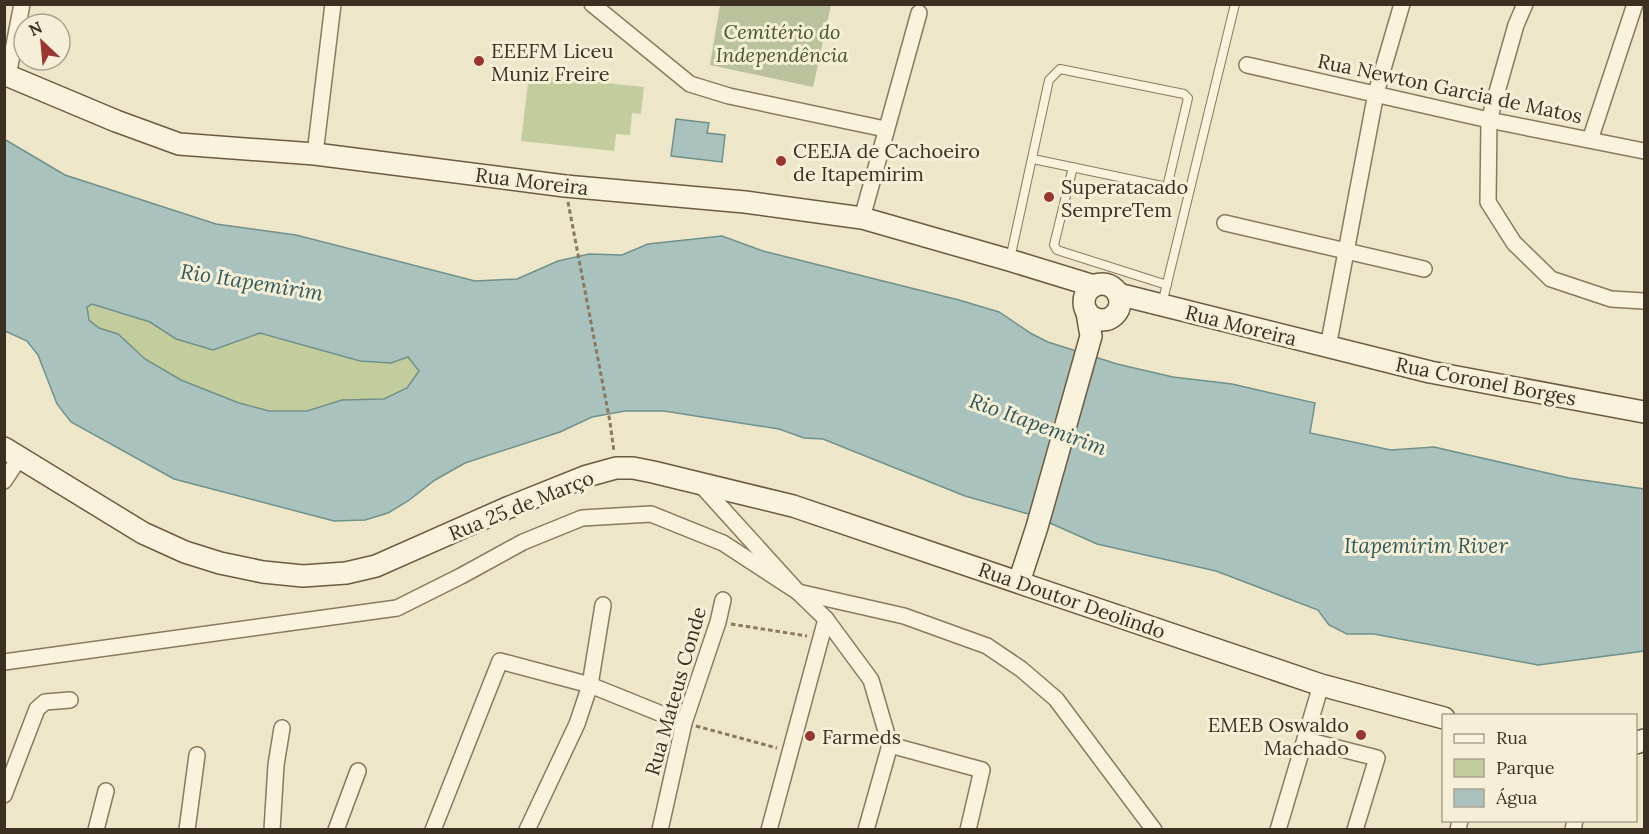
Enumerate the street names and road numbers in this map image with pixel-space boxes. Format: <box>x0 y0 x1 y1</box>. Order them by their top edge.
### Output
street label: Rua Newton Garcia de Matos <box>1315 48 1585 128</box>
street label: Rua Moreira <box>474 162 590 200</box>
street label: Rua Moreira <box>1183 299 1299 351</box>
street label: Rua Coronel Borges <box>1394 351 1578 411</box>
street label: Rua 25 de Março <box>445 464 597 546</box>
street label: Rua Doutor Deolindo <box>975 556 1169 644</box>
street label: Rua Mateus Conde <box>639 604 711 778</box>

